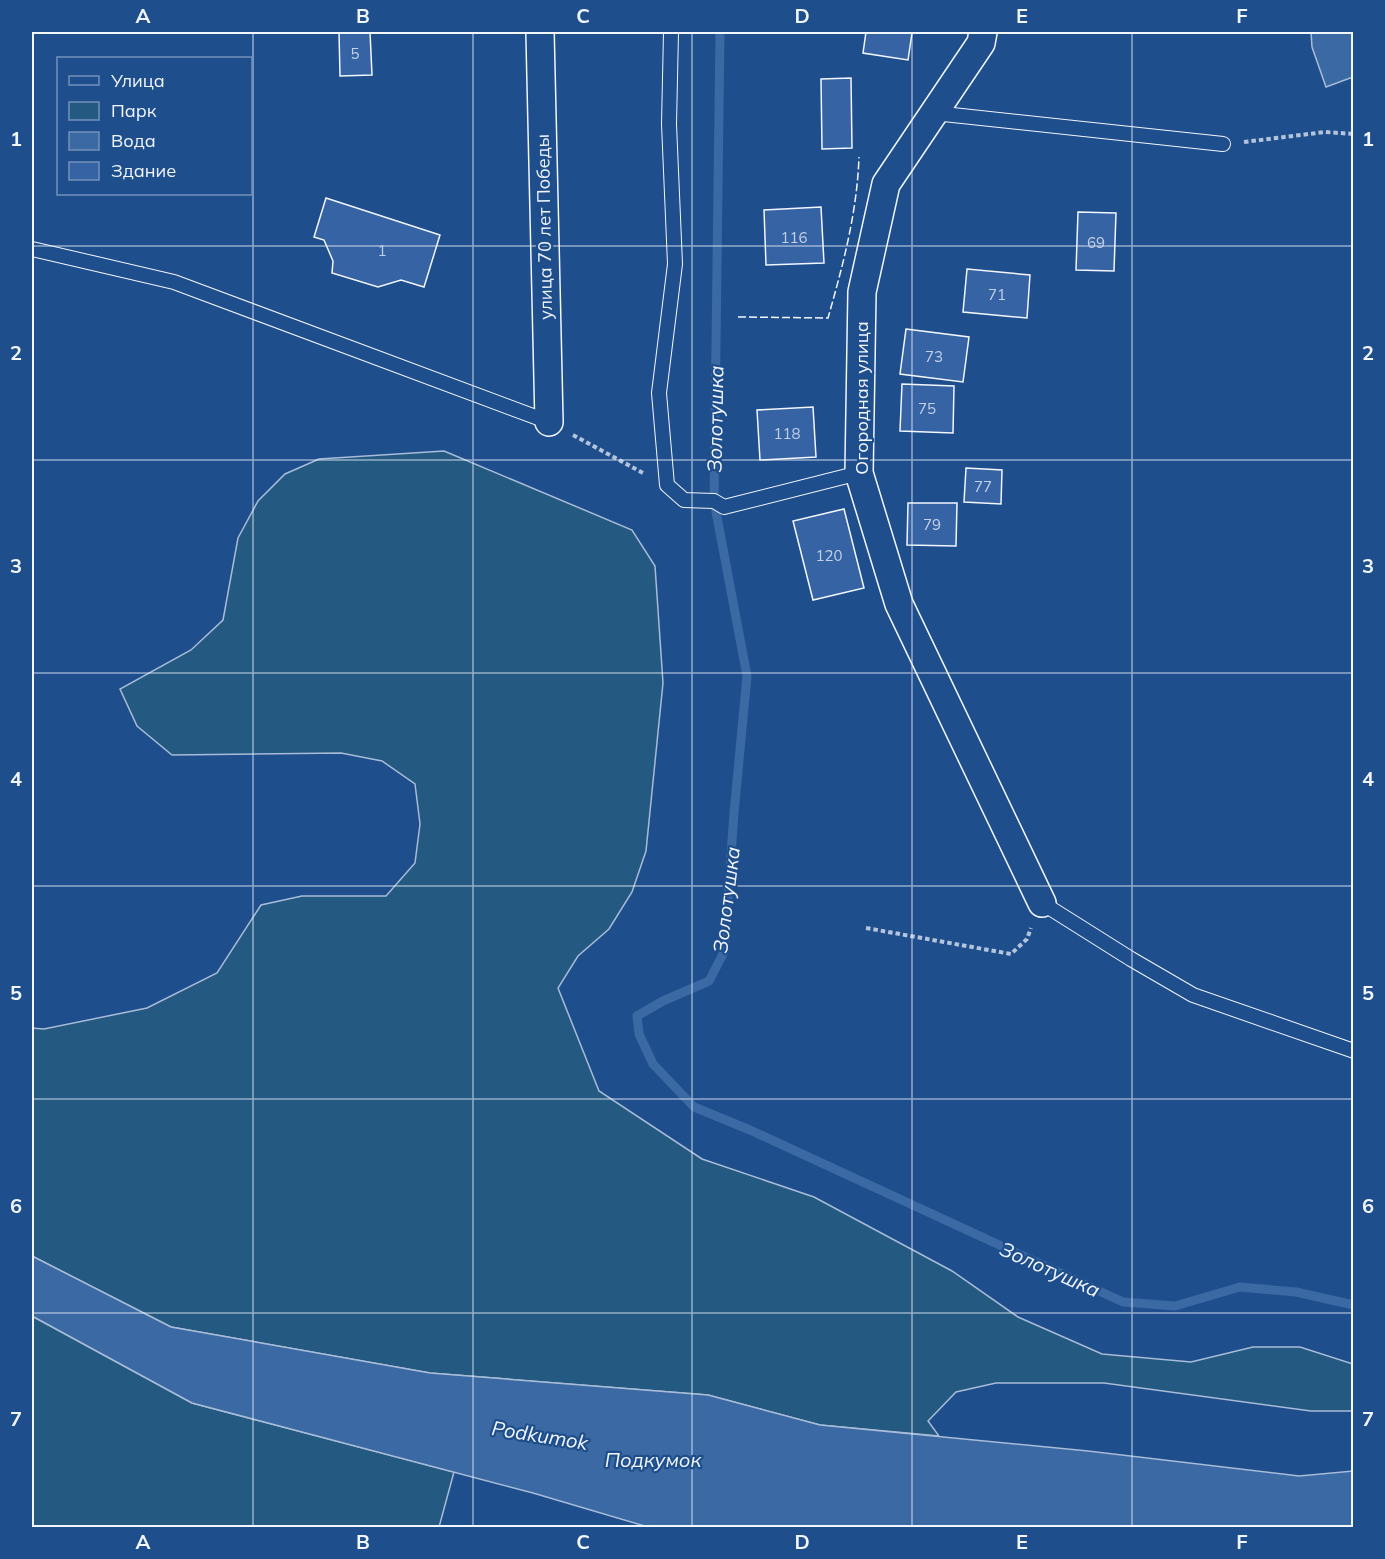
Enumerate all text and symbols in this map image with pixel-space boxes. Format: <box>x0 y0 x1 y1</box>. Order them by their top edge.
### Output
text: A <box>136 3 151 28</box>
text: B <box>356 3 370 28</box>
text: C <box>576 3 590 28</box>
text: D <box>794 3 810 28</box>
text: E <box>1016 3 1028 28</box>
text: F <box>1236 3 1248 28</box>
house number: 5 <box>350 44 360 63</box>
legend <box>57 57 252 195</box>
text: Улица <box>110 69 165 92</box>
text: Парк <box>111 99 157 122</box>
text: 1 <box>10 126 22 151</box>
text: 1 <box>1362 126 1374 151</box>
text: Вода <box>111 129 156 152</box>
street label: улица 70 лет Победы <box>531 134 557 320</box>
text: Здание <box>111 159 176 182</box>
house number: 116 <box>780 228 808 247</box>
house number: 69 <box>1087 233 1105 252</box>
house number: 1 <box>377 241 387 260</box>
house number: 71 <box>988 285 1006 304</box>
street label: Огородная улица <box>850 321 873 475</box>
text: 2 <box>10 340 22 365</box>
text: 2 <box>1362 340 1374 365</box>
house number: 73 <box>925 347 943 366</box>
water label: Золотушка <box>702 365 728 473</box>
house number: 75 <box>918 399 936 418</box>
house number: 118 <box>773 424 801 443</box>
house number: 77 <box>974 477 992 496</box>
house number: 79 <box>923 515 941 534</box>
house number: 120 <box>815 546 843 565</box>
text: 3 <box>10 553 22 578</box>
text: 3 <box>1362 553 1374 578</box>
text: 4 <box>10 766 22 791</box>
text: 4 <box>1362 766 1374 791</box>
water label: Золотушка <box>707 845 745 955</box>
text: 5 <box>10 980 22 1005</box>
text: 5 <box>1362 980 1374 1005</box>
text: 6 <box>10 1193 22 1218</box>
text: 6 <box>1362 1193 1374 1218</box>
water label: Золотушка <box>996 1236 1104 1302</box>
text: 7 <box>10 1406 22 1431</box>
text: 7 <box>1362 1406 1374 1431</box>
water label: Podkumok <box>490 1415 591 1455</box>
water label: Подкумок <box>605 1447 702 1472</box>
text: A <box>136 1529 151 1554</box>
text: B <box>356 1529 370 1554</box>
text: C <box>576 1529 590 1554</box>
text: D <box>794 1529 810 1554</box>
text: E <box>1016 1529 1028 1554</box>
text: F <box>1236 1529 1248 1554</box>

